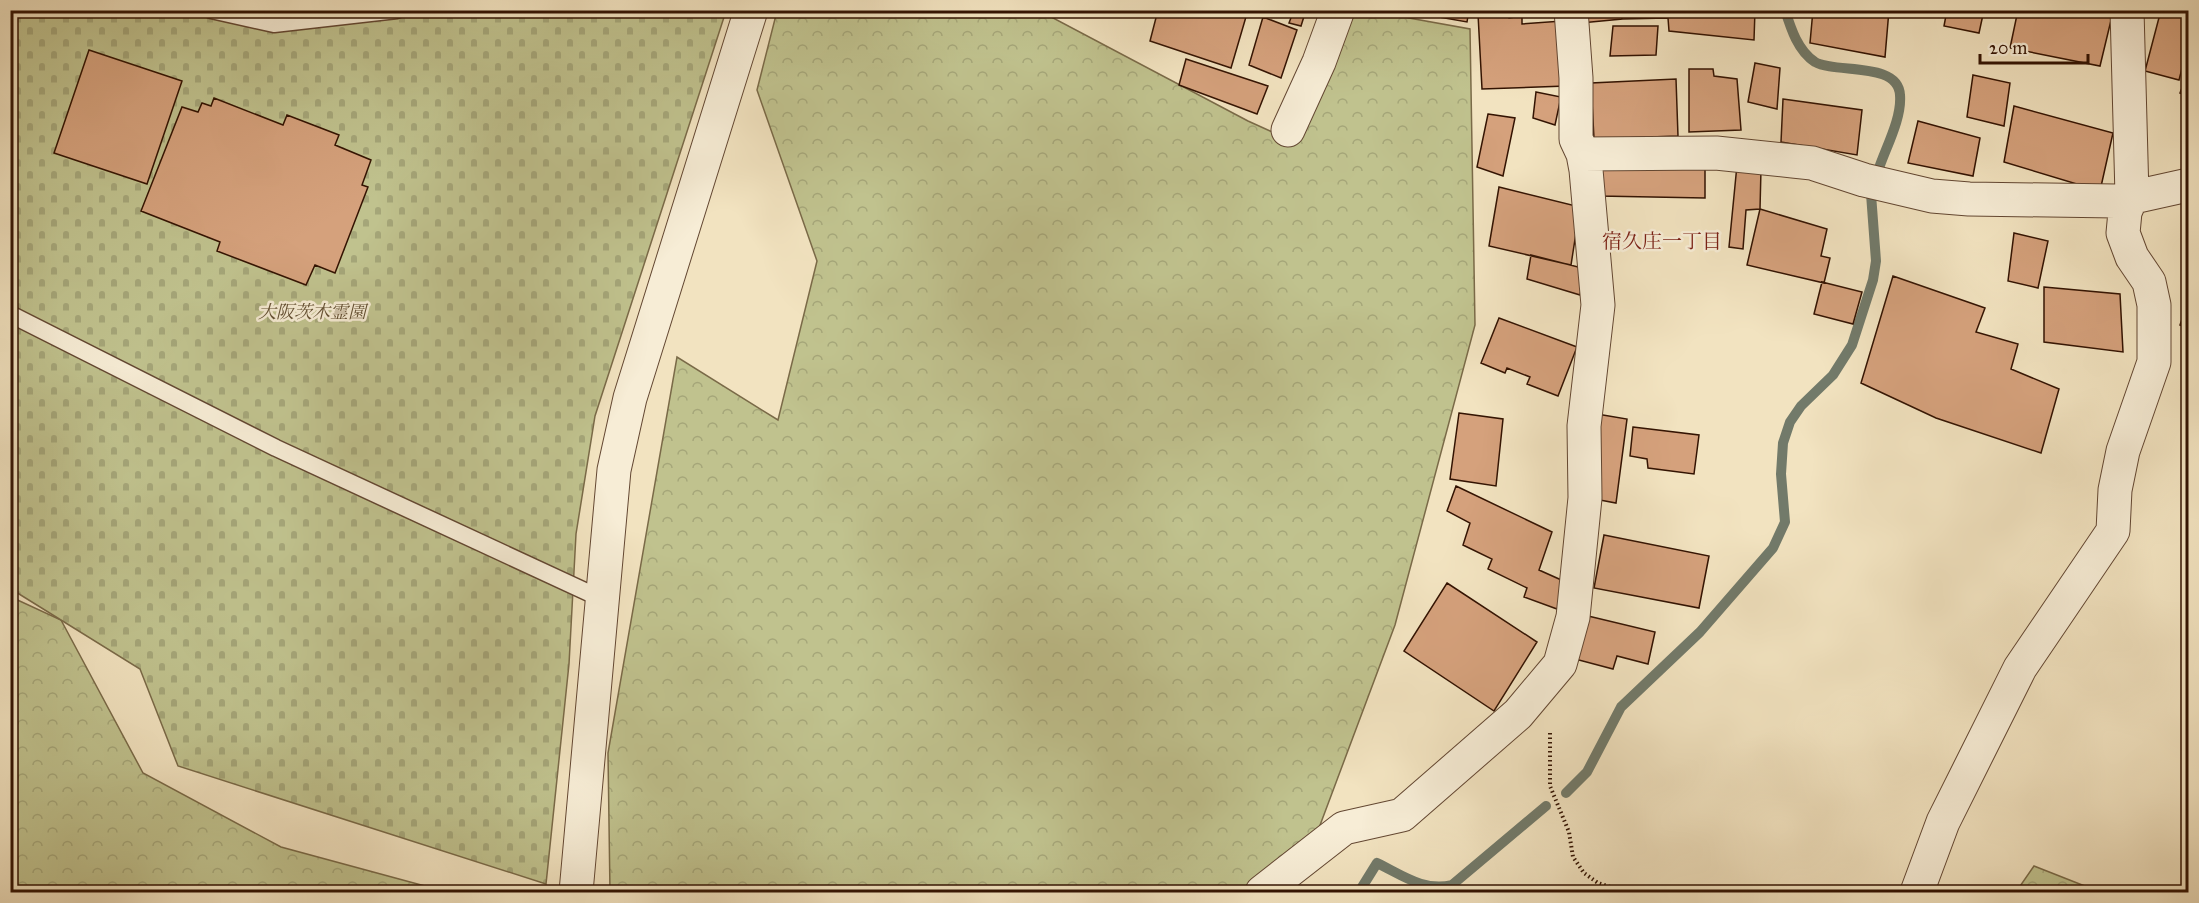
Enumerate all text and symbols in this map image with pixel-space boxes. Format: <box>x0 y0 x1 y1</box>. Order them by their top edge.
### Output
scale bar <box>1980 27 2088 65</box>
text: 20 m <box>1989 37 2027 59</box>
district label: 宿久庄一丁目 <box>1602 229 1722 253</box>
park label: 大阪茨木霊園 <box>258 301 369 323</box>

